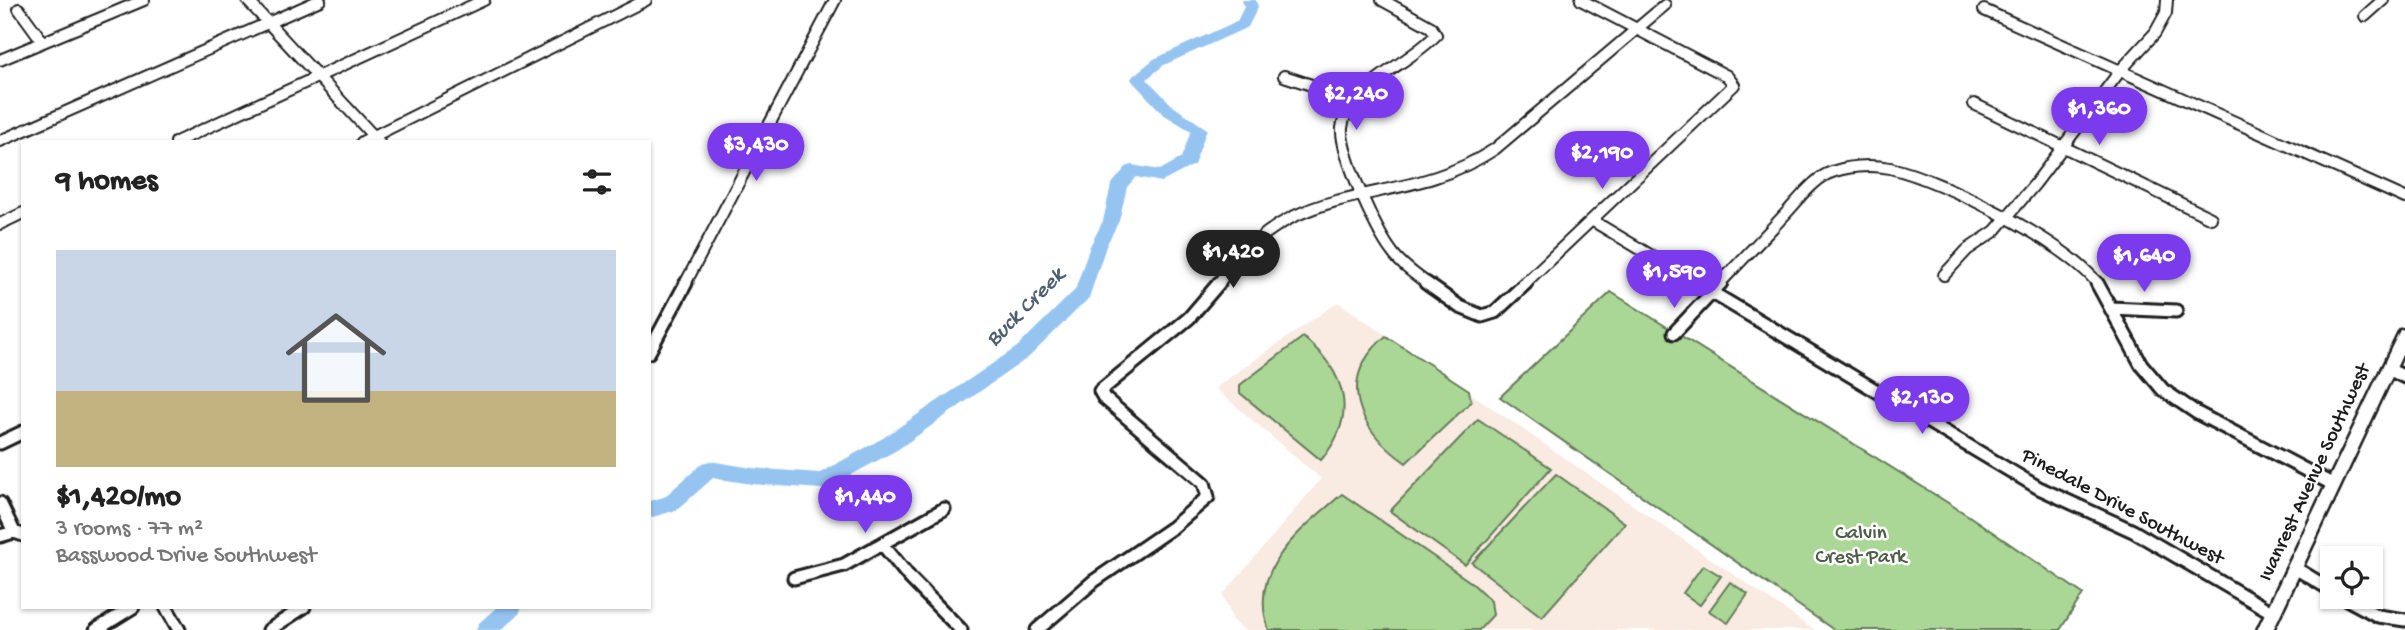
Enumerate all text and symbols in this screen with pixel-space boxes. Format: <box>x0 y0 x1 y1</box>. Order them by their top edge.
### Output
pin: $2,240 <box>1299 72 1413 132</box>
text: $2,240 <box>1324 81 1388 108</box>
pin: $1,360 <box>2042 88 2156 147</box>
text: $1,360 <box>2067 96 2131 123</box>
pin: $3,430 <box>699 124 813 183</box>
text: $3,430 <box>723 132 789 159</box>
pin: $2,190 <box>1545 132 1659 191</box>
text: $2,190 <box>1571 140 1633 167</box>
icon: filters <box>578 163 616 201</box>
text: 9 homes <box>56 165 158 200</box>
pin: $1,420 <box>1176 230 1290 290</box>
pin: $1,640 <box>2087 234 2201 294</box>
text: $1,420 <box>1202 239 1264 266</box>
text: $1,640 <box>2113 243 2175 270</box>
pin: $1,590 <box>1617 250 1731 310</box>
text: $1,590 <box>1642 259 1706 286</box>
water label: Buck Creek <box>981 261 1073 353</box>
icon: home <box>273 295 399 421</box>
street label: Ivanrest Avenue Southwest <box>2255 358 2379 586</box>
pin: $2,130 <box>1865 376 1979 436</box>
text: $2,130 <box>1890 385 1954 412</box>
street label: Pinedale Drive Southwest <box>2016 443 2230 573</box>
pin: $1,440 <box>808 476 922 535</box>
text: $1,420/mo <box>56 481 181 516</box>
text: $1,440 <box>834 484 896 511</box>
text: 3 rooms · 77 m² <box>56 516 203 543</box>
park label: Calvin Crest Park <box>1816 522 1909 571</box>
text: Basswood Drive Southwest <box>56 543 316 570</box>
map controls <box>2320 546 2383 609</box>
button: locate <box>2320 546 2383 609</box>

